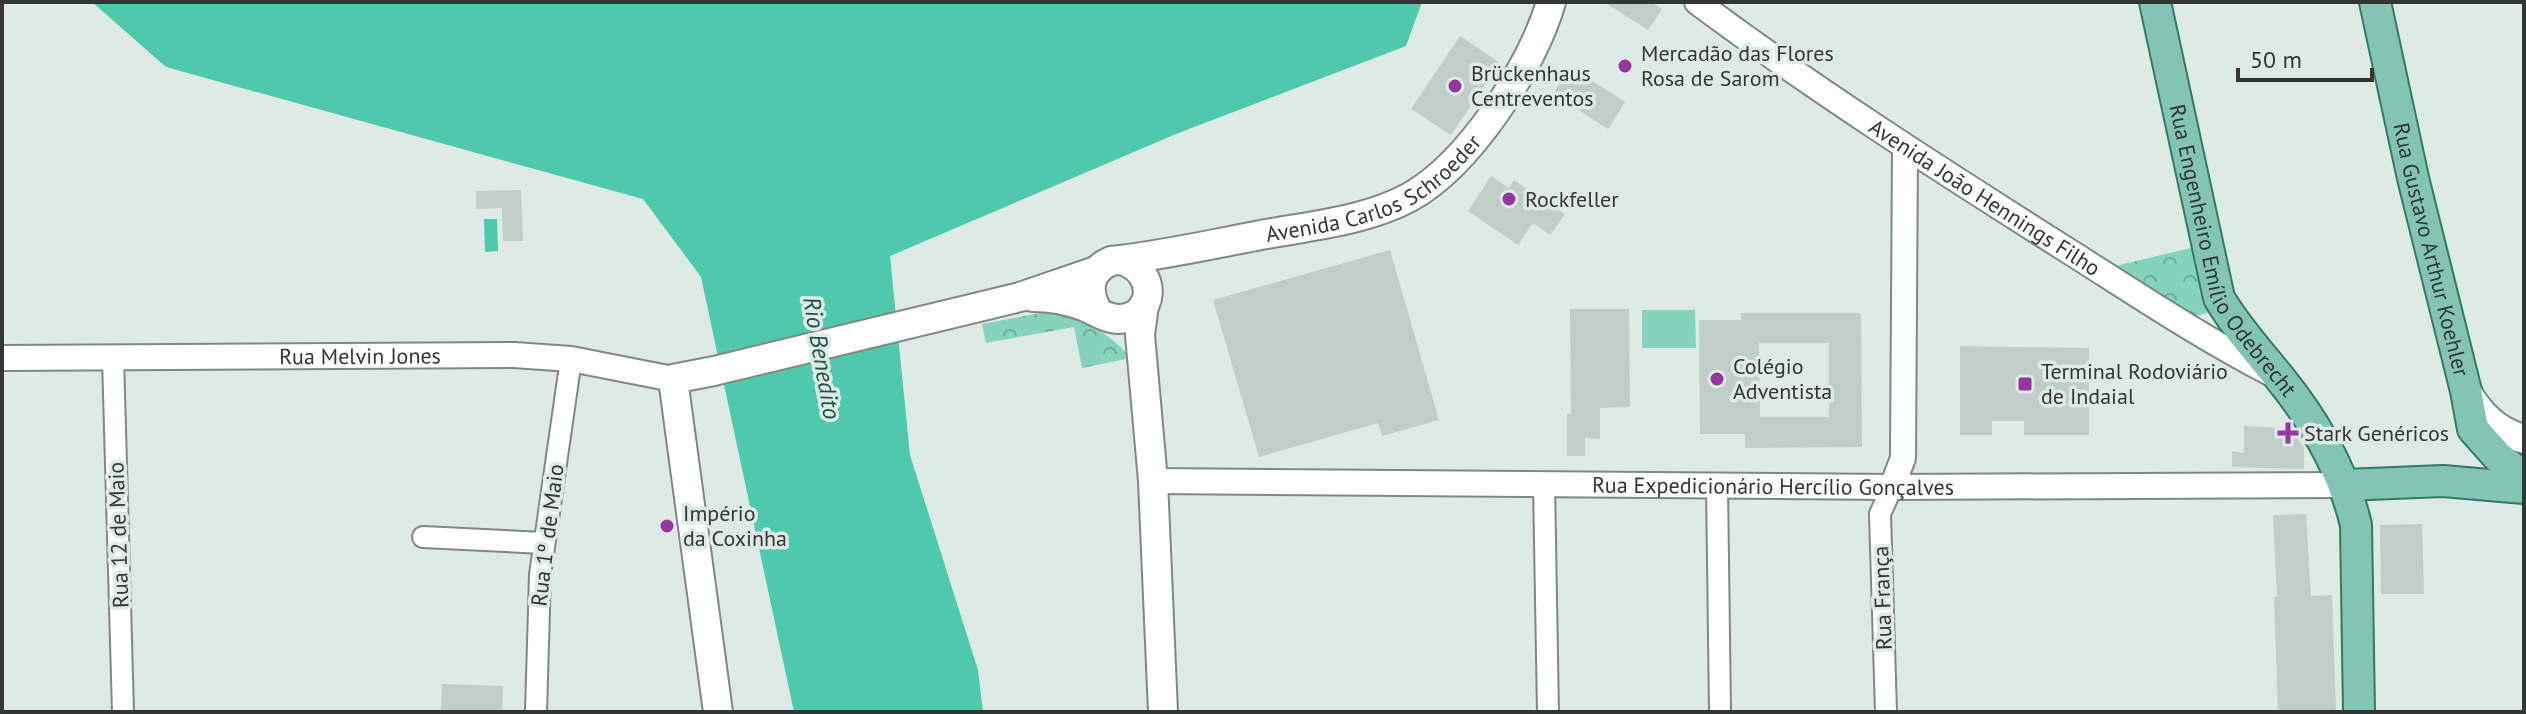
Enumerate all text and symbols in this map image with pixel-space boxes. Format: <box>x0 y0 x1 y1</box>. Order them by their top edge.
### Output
scale bar <box>2238 32 2372 82</box>
place label: Mercadão das Flores Rosa de Sarom <box>1641 39 1834 92</box>
text: 50 m <box>2250 44 2302 75</box>
marker: Mercadão das Flores Rosa de Sarom <box>1616 57 1634 75</box>
place label: Brückenhaus Centreventos <box>1471 59 1593 112</box>
marker: Brückenhaus Centreventos <box>1446 77 1464 95</box>
street label: Rua Engenheiro Emílio Odebrecht <box>2163 102 2303 402</box>
street label: Avenida João Hennings Filho <box>1864 113 2106 282</box>
street label: Rua Gustavo Arthur Koehler <box>2387 120 2476 380</box>
street label: Avenida Carlos Schroeder <box>1264 128 1487 248</box>
place label: Rockfeller <box>1525 185 1619 213</box>
marker: Rockfeller <box>1500 190 1518 208</box>
water label: Rio Benedito <box>796 294 848 422</box>
street label: Rua Melvin Jones <box>279 341 441 370</box>
place label: Colégio Adventista <box>1733 352 1832 405</box>
place label: Terminal Rodoviário de Indaial <box>2041 357 2228 410</box>
marker: Colégio Adventista <box>1708 370 1726 388</box>
marker: Terminal Rodoviário de Indaial <box>2016 375 2034 393</box>
place label: Stark Genéricos <box>2304 419 2449 447</box>
marker: Stark Genéricos <box>2279 424 2297 442</box>
street label: Rua 12 de Maio <box>101 461 135 609</box>
street label: Rua 1º de Maio <box>524 462 570 608</box>
street label: Rua Expedicionário Hercílio Gonçalves <box>1592 471 1954 501</box>
place label: Império da Coxinha <box>683 499 787 552</box>
marker: Império da Coxinha <box>658 517 676 535</box>
street label: Rua França <box>1866 545 1898 651</box>

